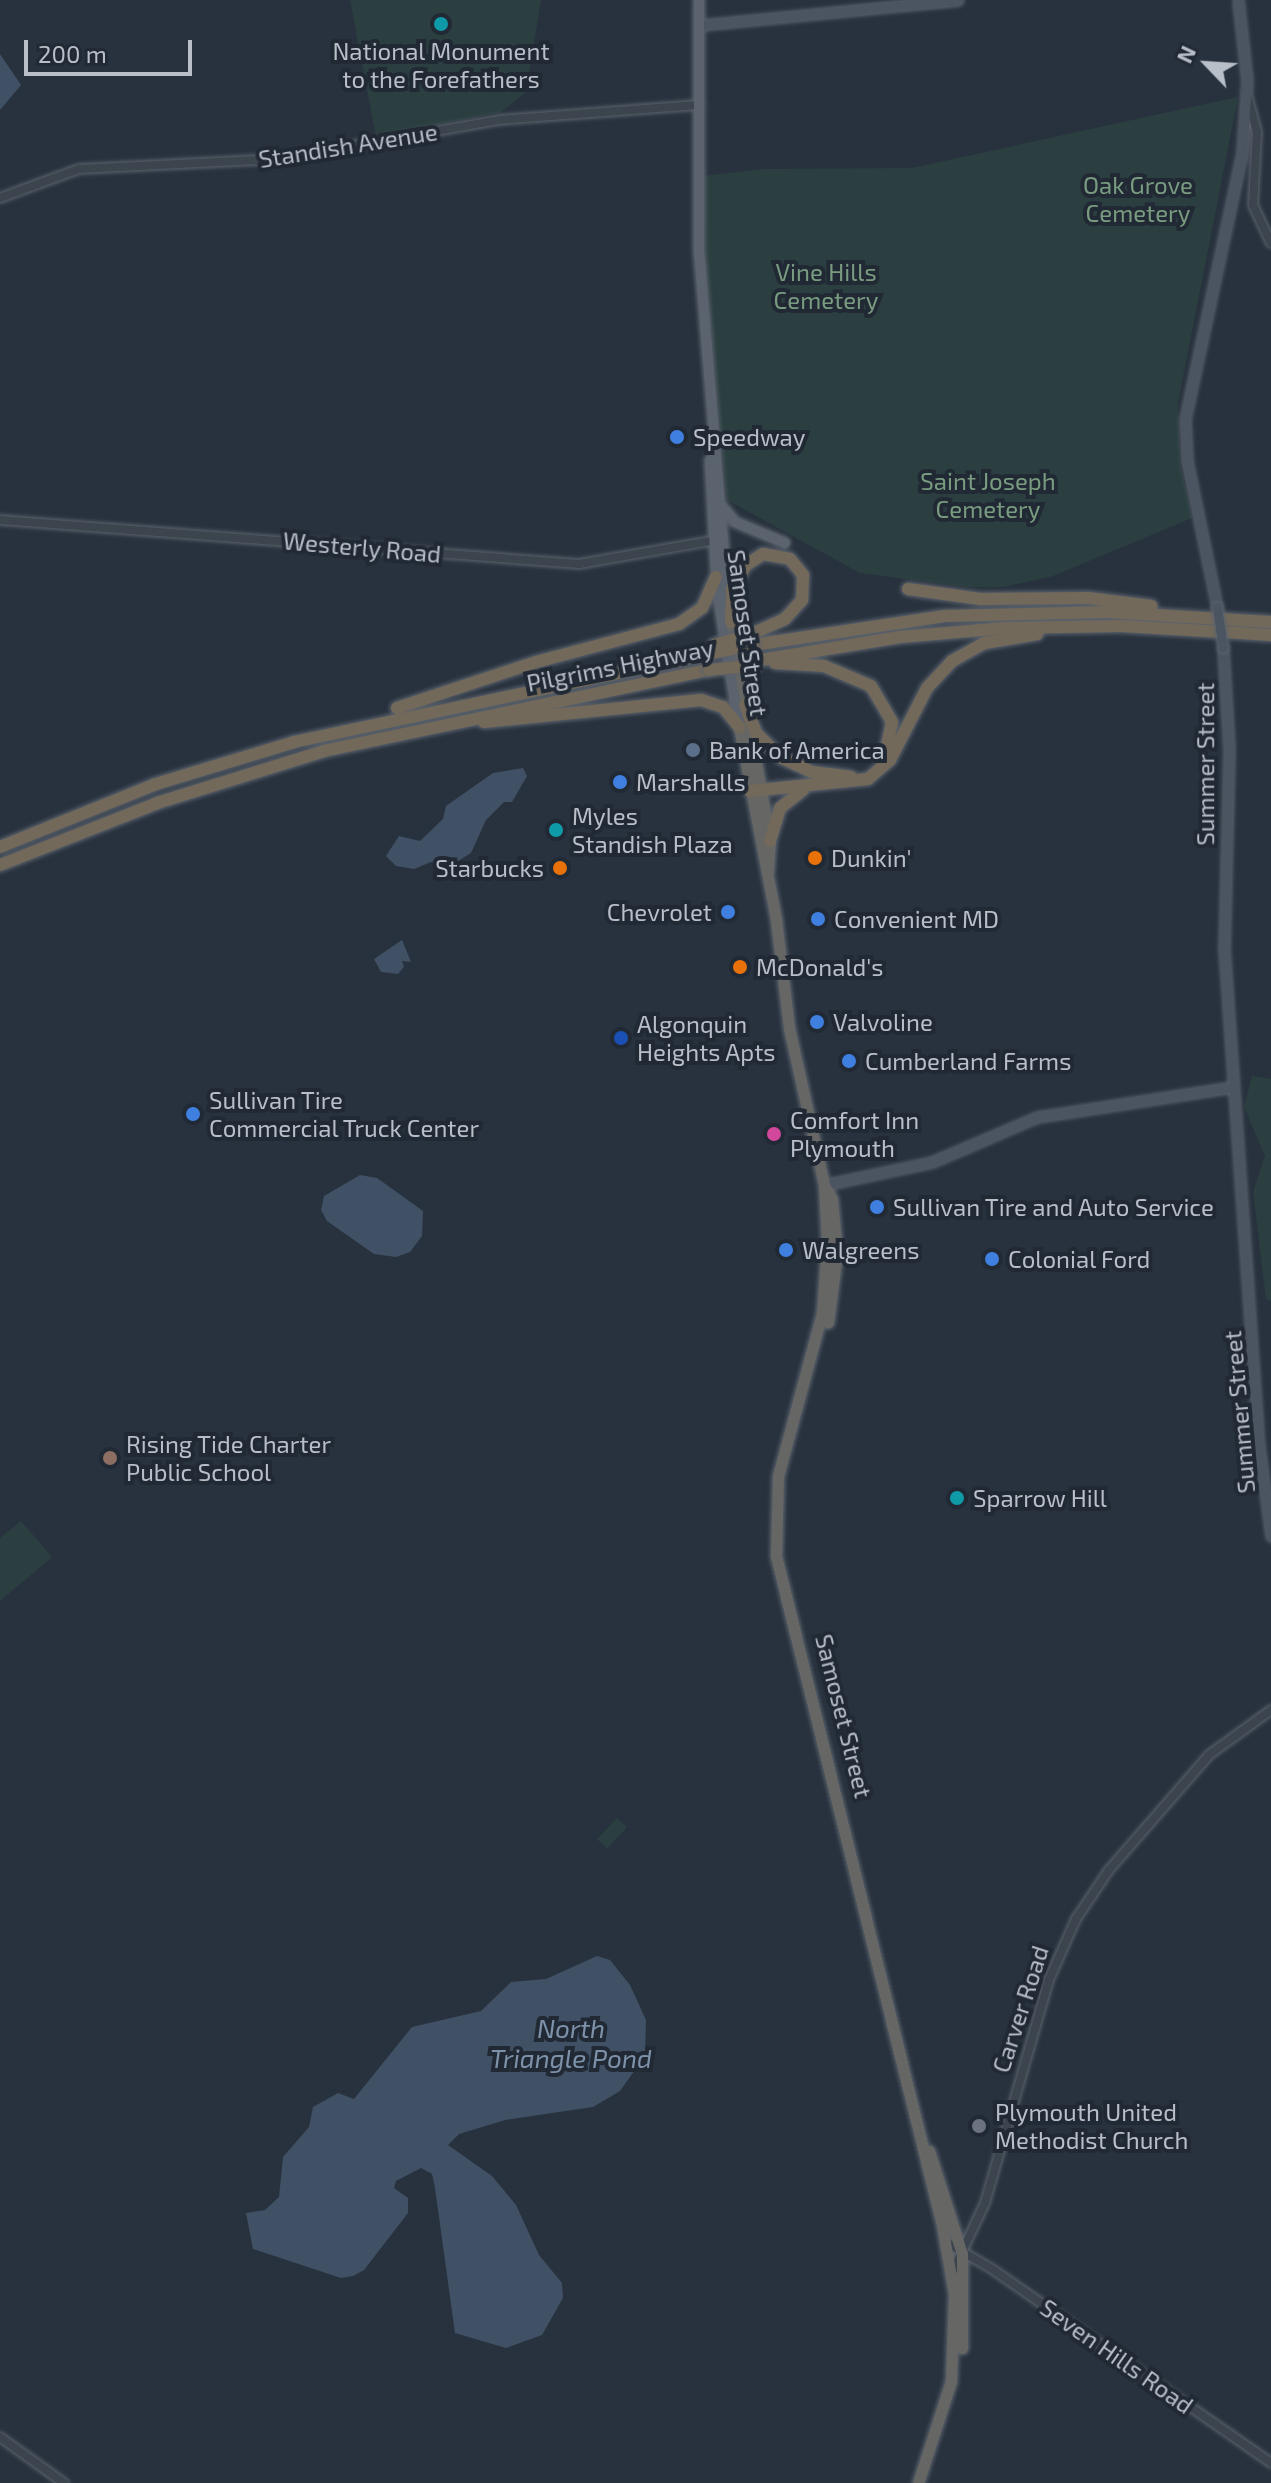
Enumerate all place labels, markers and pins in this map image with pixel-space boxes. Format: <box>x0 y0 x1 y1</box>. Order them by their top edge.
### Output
marker: National Monument to the Forefathers <box>432 15 450 33</box>
place label: National Monument to the Forefathers <box>332 37 550 93</box>
place label: Speedway <box>693 423 805 451</box>
marker: Speedway <box>668 428 686 446</box>
place label: Bank of America <box>709 736 886 764</box>
marker: Bank of America <box>684 741 702 759</box>
place label: Marshalls <box>636 768 746 796</box>
marker: Marshalls <box>611 773 629 791</box>
place label: Myles Standish Plaza <box>572 802 733 858</box>
marker: Myles Standish Plaza <box>547 821 565 839</box>
place label: Dunkin' <box>831 844 911 872</box>
marker: Dunkin' <box>806 849 824 867</box>
place label: Starbucks <box>435 854 544 882</box>
marker: Starbucks <box>551 859 569 877</box>
place label: Chevrolet <box>607 898 712 926</box>
marker: Chevrolet <box>719 903 737 921</box>
place label: Convenient MD <box>834 905 999 933</box>
marker: Convenient MD <box>809 910 827 928</box>
place label: McDonald's <box>756 953 884 981</box>
marker: McDonald's <box>731 958 749 976</box>
place label: Valvoline <box>833 1008 933 1036</box>
place label: Algonquin Heights Apts <box>637 1010 776 1066</box>
marker: Valvoline <box>808 1013 826 1031</box>
marker: Algonquin Heights Apts <box>612 1029 630 1047</box>
place label: Cumberland Farms <box>865 1047 1071 1075</box>
marker: Cumberland Farms <box>840 1052 858 1070</box>
place label: Sullivan Tire Commercial Truck Center <box>209 1086 480 1142</box>
marker: Sullivan Tire Commercial Truck Center <box>184 1105 202 1123</box>
place label: Comfort Inn Plymouth <box>790 1106 919 1162</box>
marker: Comfort Inn Plymouth <box>765 1125 783 1143</box>
place label: Sullivan Tire and Auto Service <box>893 1193 1215 1221</box>
marker: Sullivan Tire and Auto Service <box>868 1198 886 1216</box>
place label: Walgreens <box>802 1236 919 1264</box>
marker: Walgreens <box>777 1241 795 1259</box>
place label: Colonial Ford <box>1008 1245 1151 1273</box>
marker: Colonial Ford <box>983 1250 1001 1268</box>
place label: Rising Tide Charter Public School <box>126 1430 332 1486</box>
marker: Rising Tide Charter Public School <box>101 1449 119 1467</box>
place label: Sparrow Hill <box>973 1484 1107 1512</box>
marker: Sparrow Hill <box>948 1489 966 1507</box>
place label: Plymouth United Methodist Church <box>995 2098 1188 2154</box>
marker: Plymouth United Methodist Church <box>970 2117 988 2135</box>

